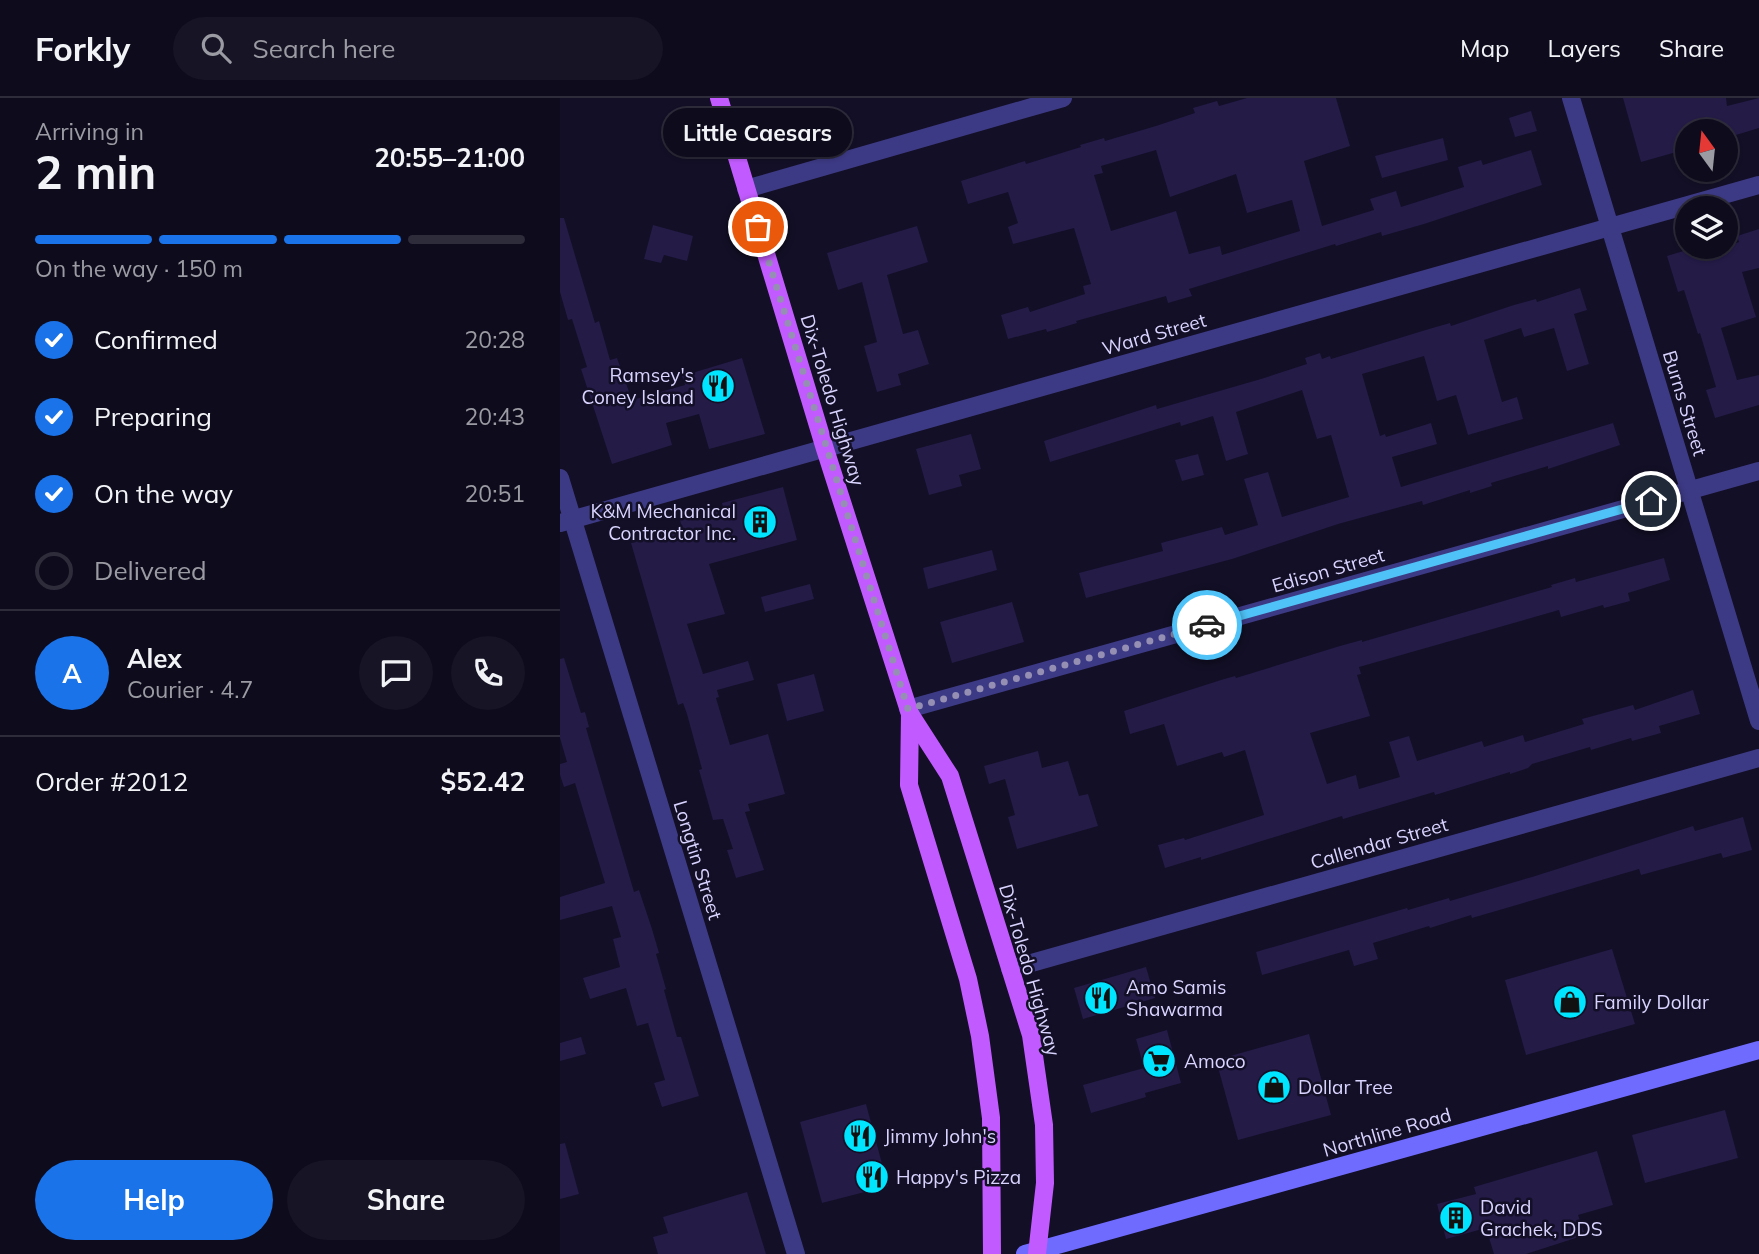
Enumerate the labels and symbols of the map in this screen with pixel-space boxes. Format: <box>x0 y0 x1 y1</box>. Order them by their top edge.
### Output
callout: Little Caesars <box>664 108 852 157</box>
north arrow <box>1675 119 1738 182</box>
pin <box>728 197 788 257</box>
street label: Ward Street <box>1099 308 1209 360</box>
street label: Dix-Toledo Highway <box>796 311 870 489</box>
street label: Burns Street <box>1658 347 1712 459</box>
place label: Ramsey's Coney Island <box>582 363 694 409</box>
restaurant icon: Ramsey's Coney Island <box>699 367 737 405</box>
pin <box>1621 471 1681 531</box>
place label: K&M Mechanical Contractor Inc. <box>590 499 736 545</box>
building icon: K&M Mechanical Contractor Inc. <box>741 503 779 541</box>
street label: Edison Street <box>1269 542 1387 598</box>
courier <box>1172 590 1242 660</box>
street label: Longtin Street <box>668 797 728 923</box>
street label: Callendar Street <box>1308 812 1451 874</box>
street label: Dix-Toledo Highway <box>994 881 1066 1059</box>
place label: Amo Samis Shawarma <box>1126 975 1226 1021</box>
restaurant icon: Amo Samis Shawarma <box>1082 979 1120 1017</box>
shop icon: Family Dollar <box>1551 983 1589 1021</box>
place label: Family Dollar <box>1594 990 1709 1014</box>
supermarket icon: Amoco <box>1140 1042 1178 1080</box>
place label: Amoco <box>1184 1049 1246 1073</box>
shop icon: Dollar Tree <box>1255 1068 1293 1106</box>
place label: Dollar Tree <box>1298 1075 1393 1099</box>
street label: Northline Road <box>1320 1102 1454 1162</box>
restaurant icon: Jimmy John's <box>841 1117 879 1155</box>
place label: Jimmy John's <box>884 1124 996 1148</box>
restaurant icon: Happy's Pizza <box>853 1158 891 1196</box>
place label: Happy's Pizza <box>896 1165 1021 1189</box>
place label: David Grachek, DDS <box>1480 1195 1602 1241</box>
building icon: David Grachek, DDS <box>1437 1199 1475 1237</box>

